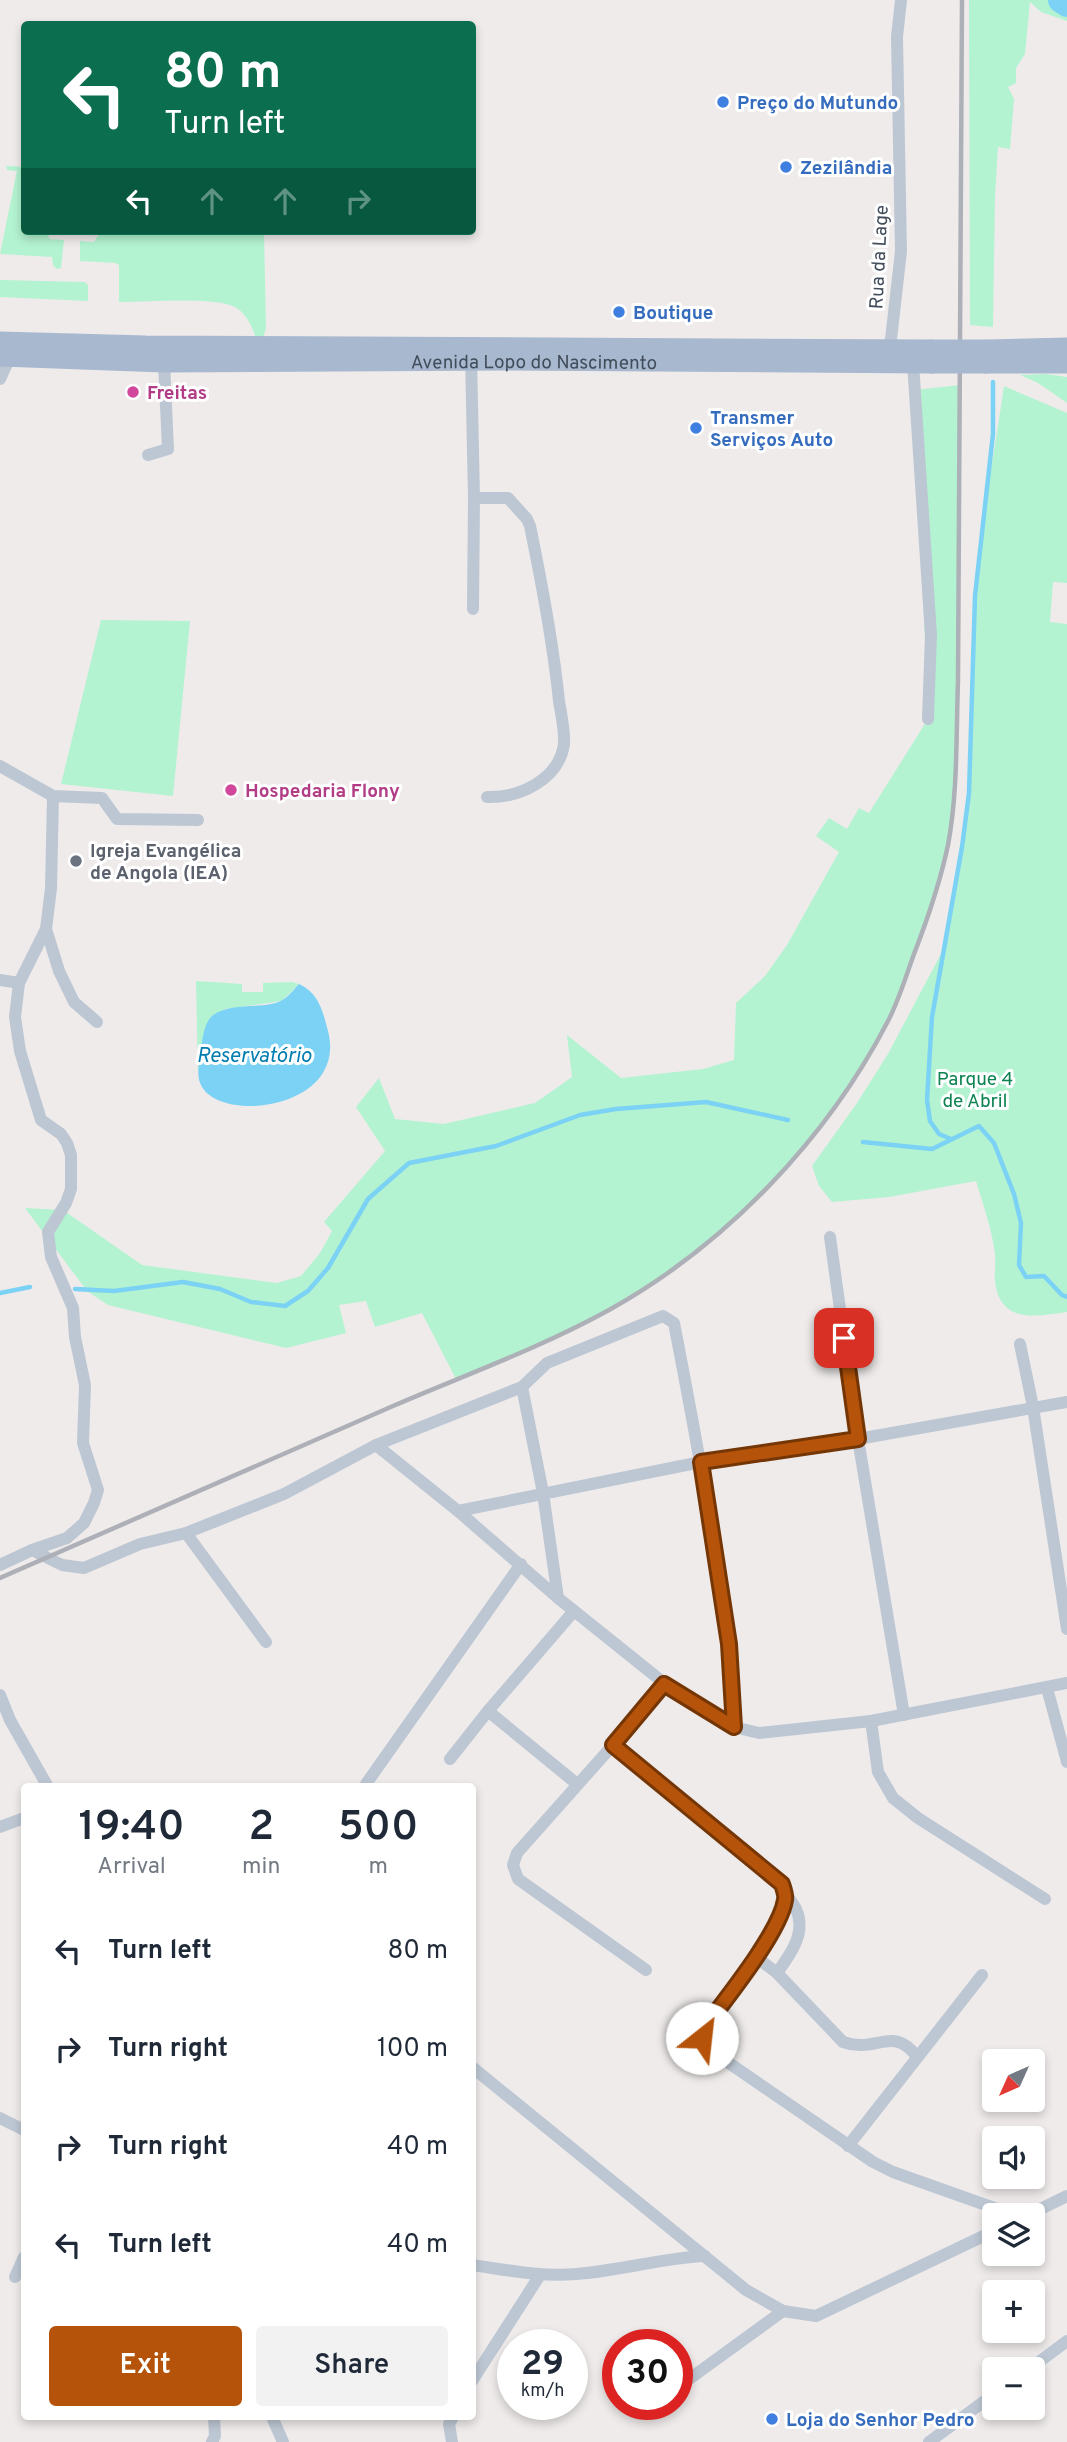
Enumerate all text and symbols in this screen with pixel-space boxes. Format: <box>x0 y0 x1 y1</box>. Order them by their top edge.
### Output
text: 80 m <box>164 44 281 106</box>
icon: left <box>49 49 140 140</box>
place label: Preço do Mutundo <box>737 92 898 116</box>
marker: Preço do Mutundo <box>715 94 731 110</box>
text: Turn left <box>164 105 285 145</box>
place label: Zezilândia <box>800 157 892 181</box>
marker: Zezilândia <box>778 159 794 175</box>
icon: left <box>120 182 158 220</box>
icon: ahead <box>193 182 231 220</box>
icon: ahead <box>266 182 304 220</box>
icon: right <box>339 182 377 220</box>
street label: Rua da Lage <box>865 204 895 310</box>
place label: Boutique <box>633 302 713 326</box>
marker: Boutique <box>611 304 627 320</box>
street label: Avenida Lopo do Nascimento <box>411 351 657 376</box>
place label: Freitas <box>147 382 207 406</box>
marker: Freitas <box>125 384 141 400</box>
place label: Transmer Serviços Auto <box>710 407 833 453</box>
marker: Transmer Serviços Auto <box>688 420 704 436</box>
place label: Hospedaria Flony <box>245 780 400 804</box>
marker: Hospedaria Flony <box>223 782 239 798</box>
place label: Igreja Evangélica de Angola (IEA) <box>90 840 241 886</box>
marker: Igreja Evangélica de Angola (IEA) <box>68 853 84 869</box>
water label: Reservatório <box>197 1043 312 1070</box>
park label: Parque 4 de Abril <box>937 1068 1013 1114</box>
pin <box>814 1308 874 1368</box>
icon: arrive <box>825 1319 863 1357</box>
text: 19:40 <box>79 1802 185 1855</box>
text: 2 <box>248 1802 274 1855</box>
text: 500 <box>338 1802 418 1855</box>
text: Arrival <box>97 1853 166 1882</box>
text: min <box>242 1853 280 1882</box>
text: m <box>368 1853 388 1882</box>
icon: left <box>49 1932 87 1970</box>
text: Turn left <box>108 1935 212 1968</box>
text: 80 m <box>388 1935 448 1968</box>
position arrow <box>665 2001 739 2075</box>
icon: right <box>49 2030 87 2068</box>
text: Turn right <box>108 2033 228 2066</box>
text: 100 m <box>377 2033 448 2066</box>
north arrow <box>982 2049 1045 2112</box>
map controls <box>982 2049 1045 2420</box>
button: sound <box>982 2126 1045 2189</box>
icon: right <box>49 2128 87 2166</box>
text: Turn right <box>108 2131 228 2164</box>
text: 40 m <box>387 2131 448 2164</box>
button: layers <box>982 2203 1045 2266</box>
icon: left <box>49 2226 87 2264</box>
text: Turn left <box>108 2229 212 2262</box>
text: 40 m <box>387 2229 448 2262</box>
button: + <box>982 2280 1045 2343</box>
button: Exit <box>49 2326 242 2406</box>
button: Share <box>256 2326 448 2406</box>
speed limit sign: 30 <box>602 2329 693 2420</box>
text: 29 <box>521 2343 564 2387</box>
button: − <box>982 2357 1045 2420</box>
text: km/h <box>521 2380 564 2403</box>
place label: Loja do Senhor Pedro <box>786 2409 974 2433</box>
marker: Loja do Senhor Pedro <box>764 2411 780 2427</box>

